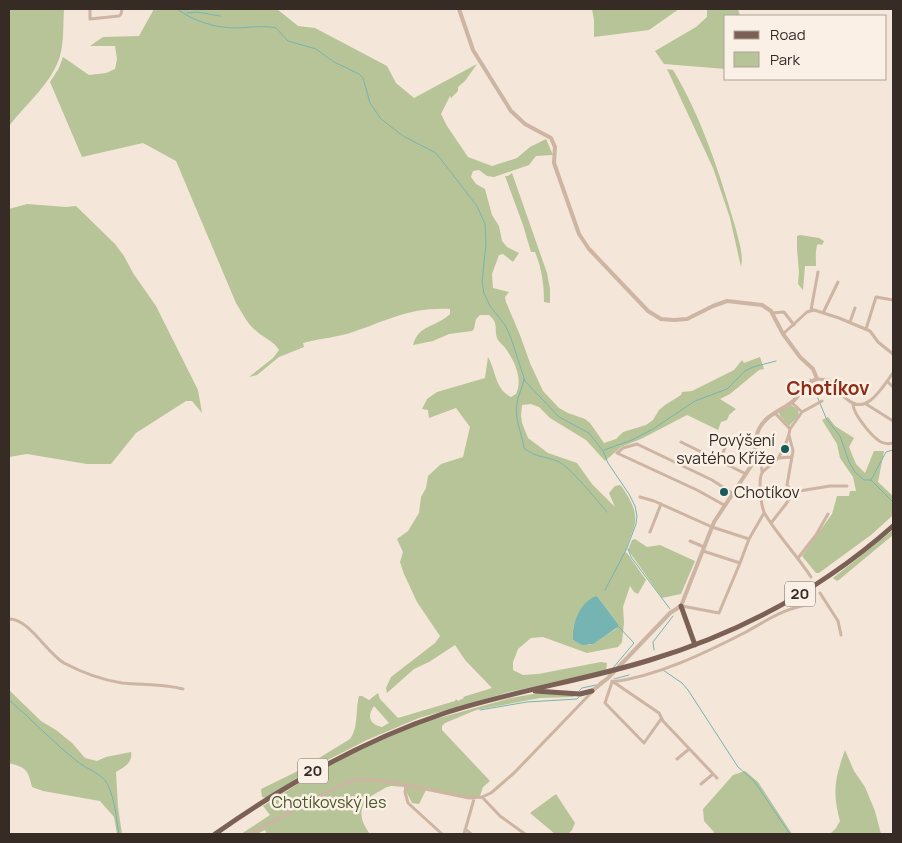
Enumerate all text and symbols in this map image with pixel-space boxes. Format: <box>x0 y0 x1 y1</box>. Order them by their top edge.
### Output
legend <box>724 15 887 80</box>
text: Road <box>770 24 806 45</box>
text: Park <box>770 49 800 70</box>
district label: Chotíkov <box>786 375 870 401</box>
place label: Povýšení svatého Kříže <box>676 429 775 469</box>
marker: Povýšení svatého Kříže <box>779 443 791 455</box>
place label: Chotíkov <box>734 481 800 503</box>
marker: Chotíkov <box>718 486 730 498</box>
road number: 20 <box>785 582 815 606</box>
road number: 20 <box>298 758 328 784</box>
park label: Chotíkovský les <box>272 791 386 813</box>

